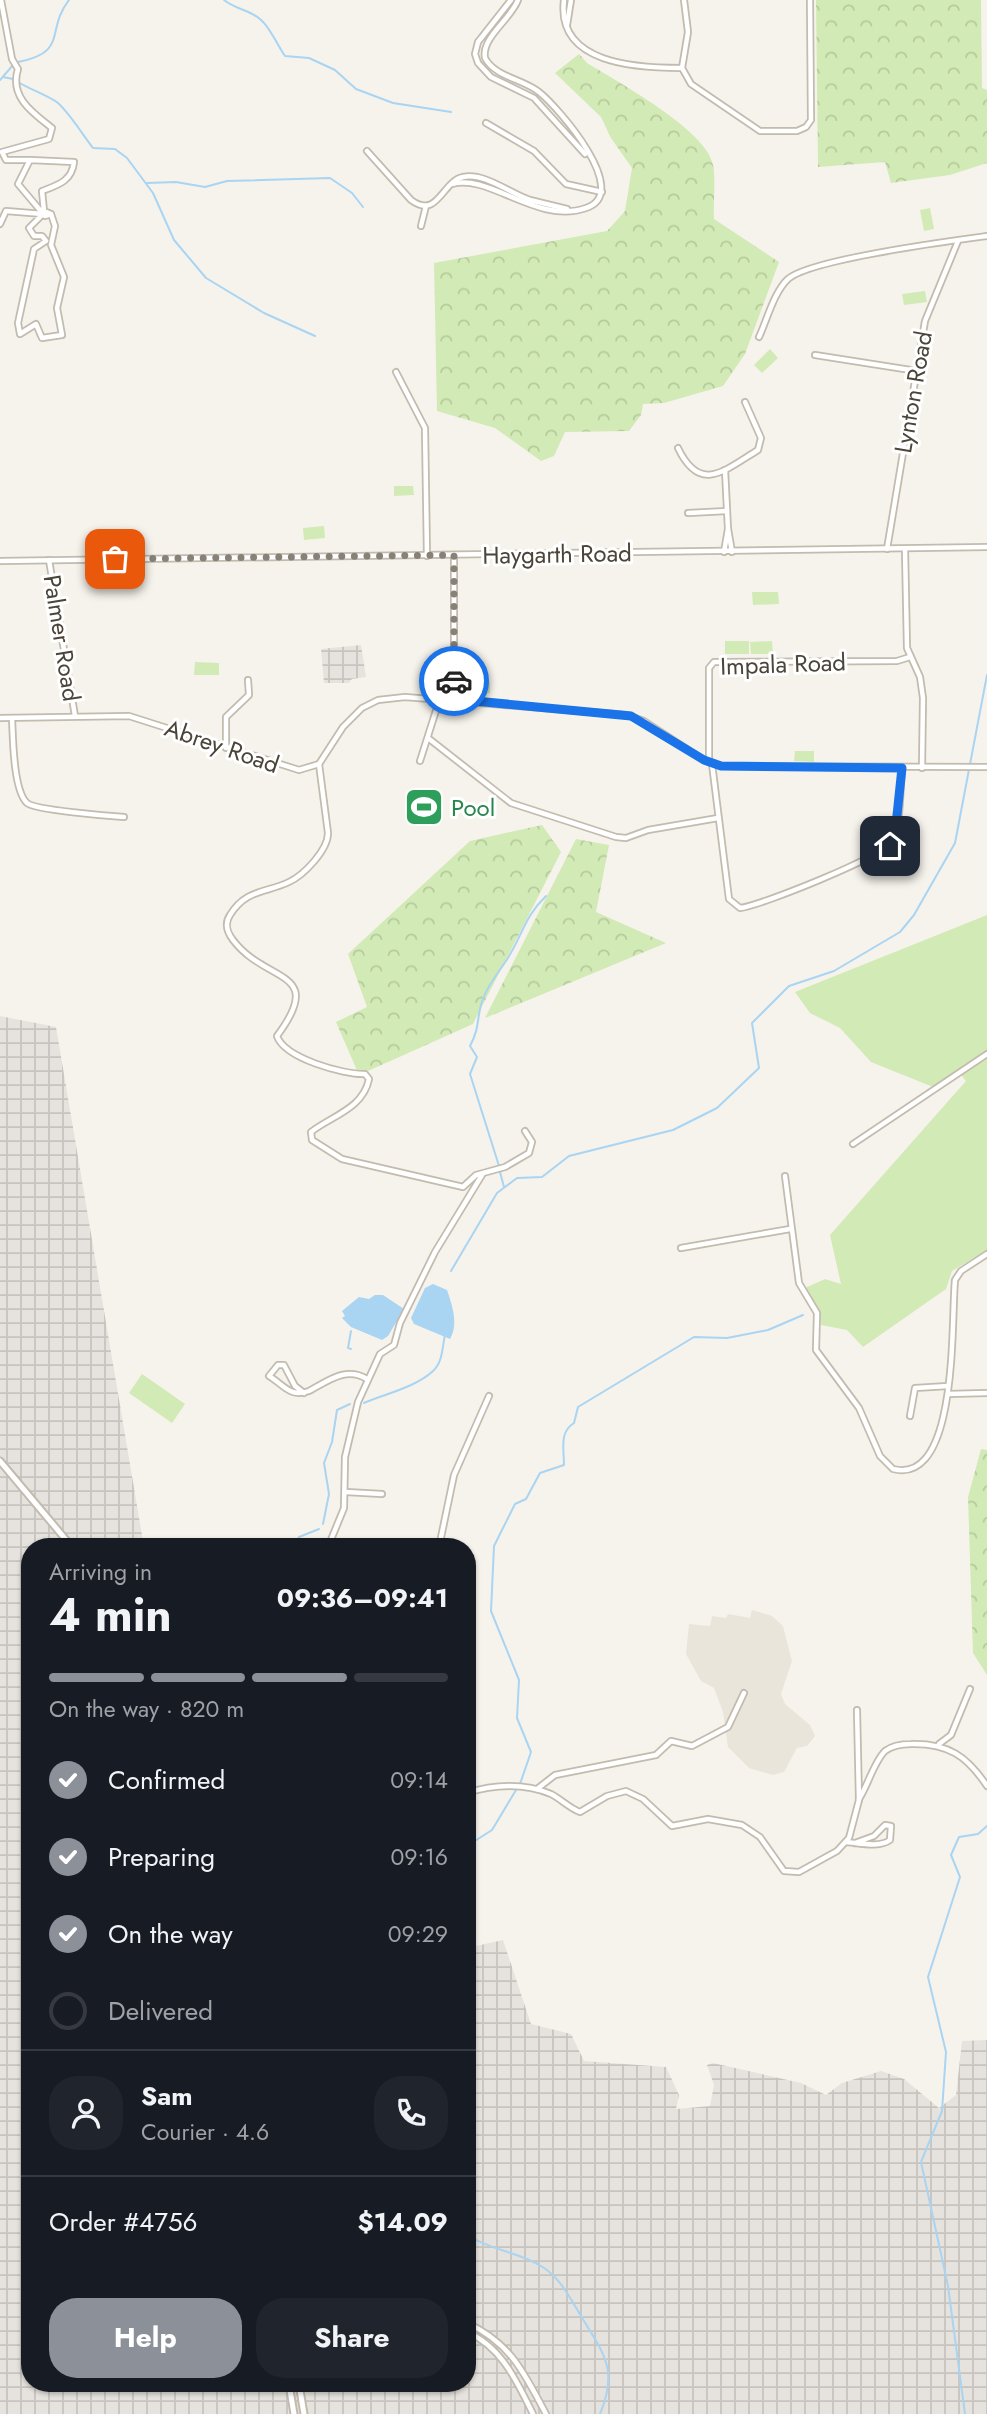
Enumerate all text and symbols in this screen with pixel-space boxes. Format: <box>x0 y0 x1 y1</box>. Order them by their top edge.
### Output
street label: Lynton Road <box>885 328 941 456</box>
pin <box>85 529 145 589</box>
street label: Haygarth Road <box>482 535 632 573</box>
icon: bag <box>96 540 134 578</box>
street label: Palmer Road <box>35 572 89 704</box>
street label: Impala Road <box>719 644 847 684</box>
courier <box>419 646 489 716</box>
icon: car <box>435 662 473 700</box>
street label: Abrey Road <box>160 710 284 782</box>
sports icon: Pool <box>403 786 445 828</box>
place label: Pool <box>451 790 495 825</box>
pin <box>860 816 920 876</box>
icon: home <box>871 827 909 865</box>
text: Arriving in <box>49 1555 152 1589</box>
text: 09:36–09:41 <box>277 1579 448 1617</box>
text: 4 min <box>49 1582 172 1648</box>
text: On the way · 820 m <box>49 1692 244 1726</box>
icon: check <box>49 1761 87 1799</box>
text: Confirmed <box>108 1761 225 1799</box>
text: 09:14 <box>390 1763 448 1797</box>
icon: check <box>49 1838 87 1876</box>
text: Preparing <box>108 1838 215 1876</box>
text: 09:16 <box>390 1840 448 1874</box>
icon: check <box>49 1915 87 1953</box>
text: On the way <box>108 1915 233 1953</box>
text: 09:29 <box>388 1917 448 1951</box>
text: Delivered <box>108 1992 213 2030</box>
button: person <box>49 2076 123 2150</box>
button: phone <box>374 2076 448 2150</box>
text: Sam <box>141 2077 193 2115</box>
text: Courier · 4.6 <box>141 2115 269 2149</box>
text: Order #4756 <box>49 2203 198 2241</box>
text: $14.09 <box>357 2203 448 2241</box>
button: Help <box>49 2298 242 2378</box>
button: Share <box>256 2298 448 2378</box>

